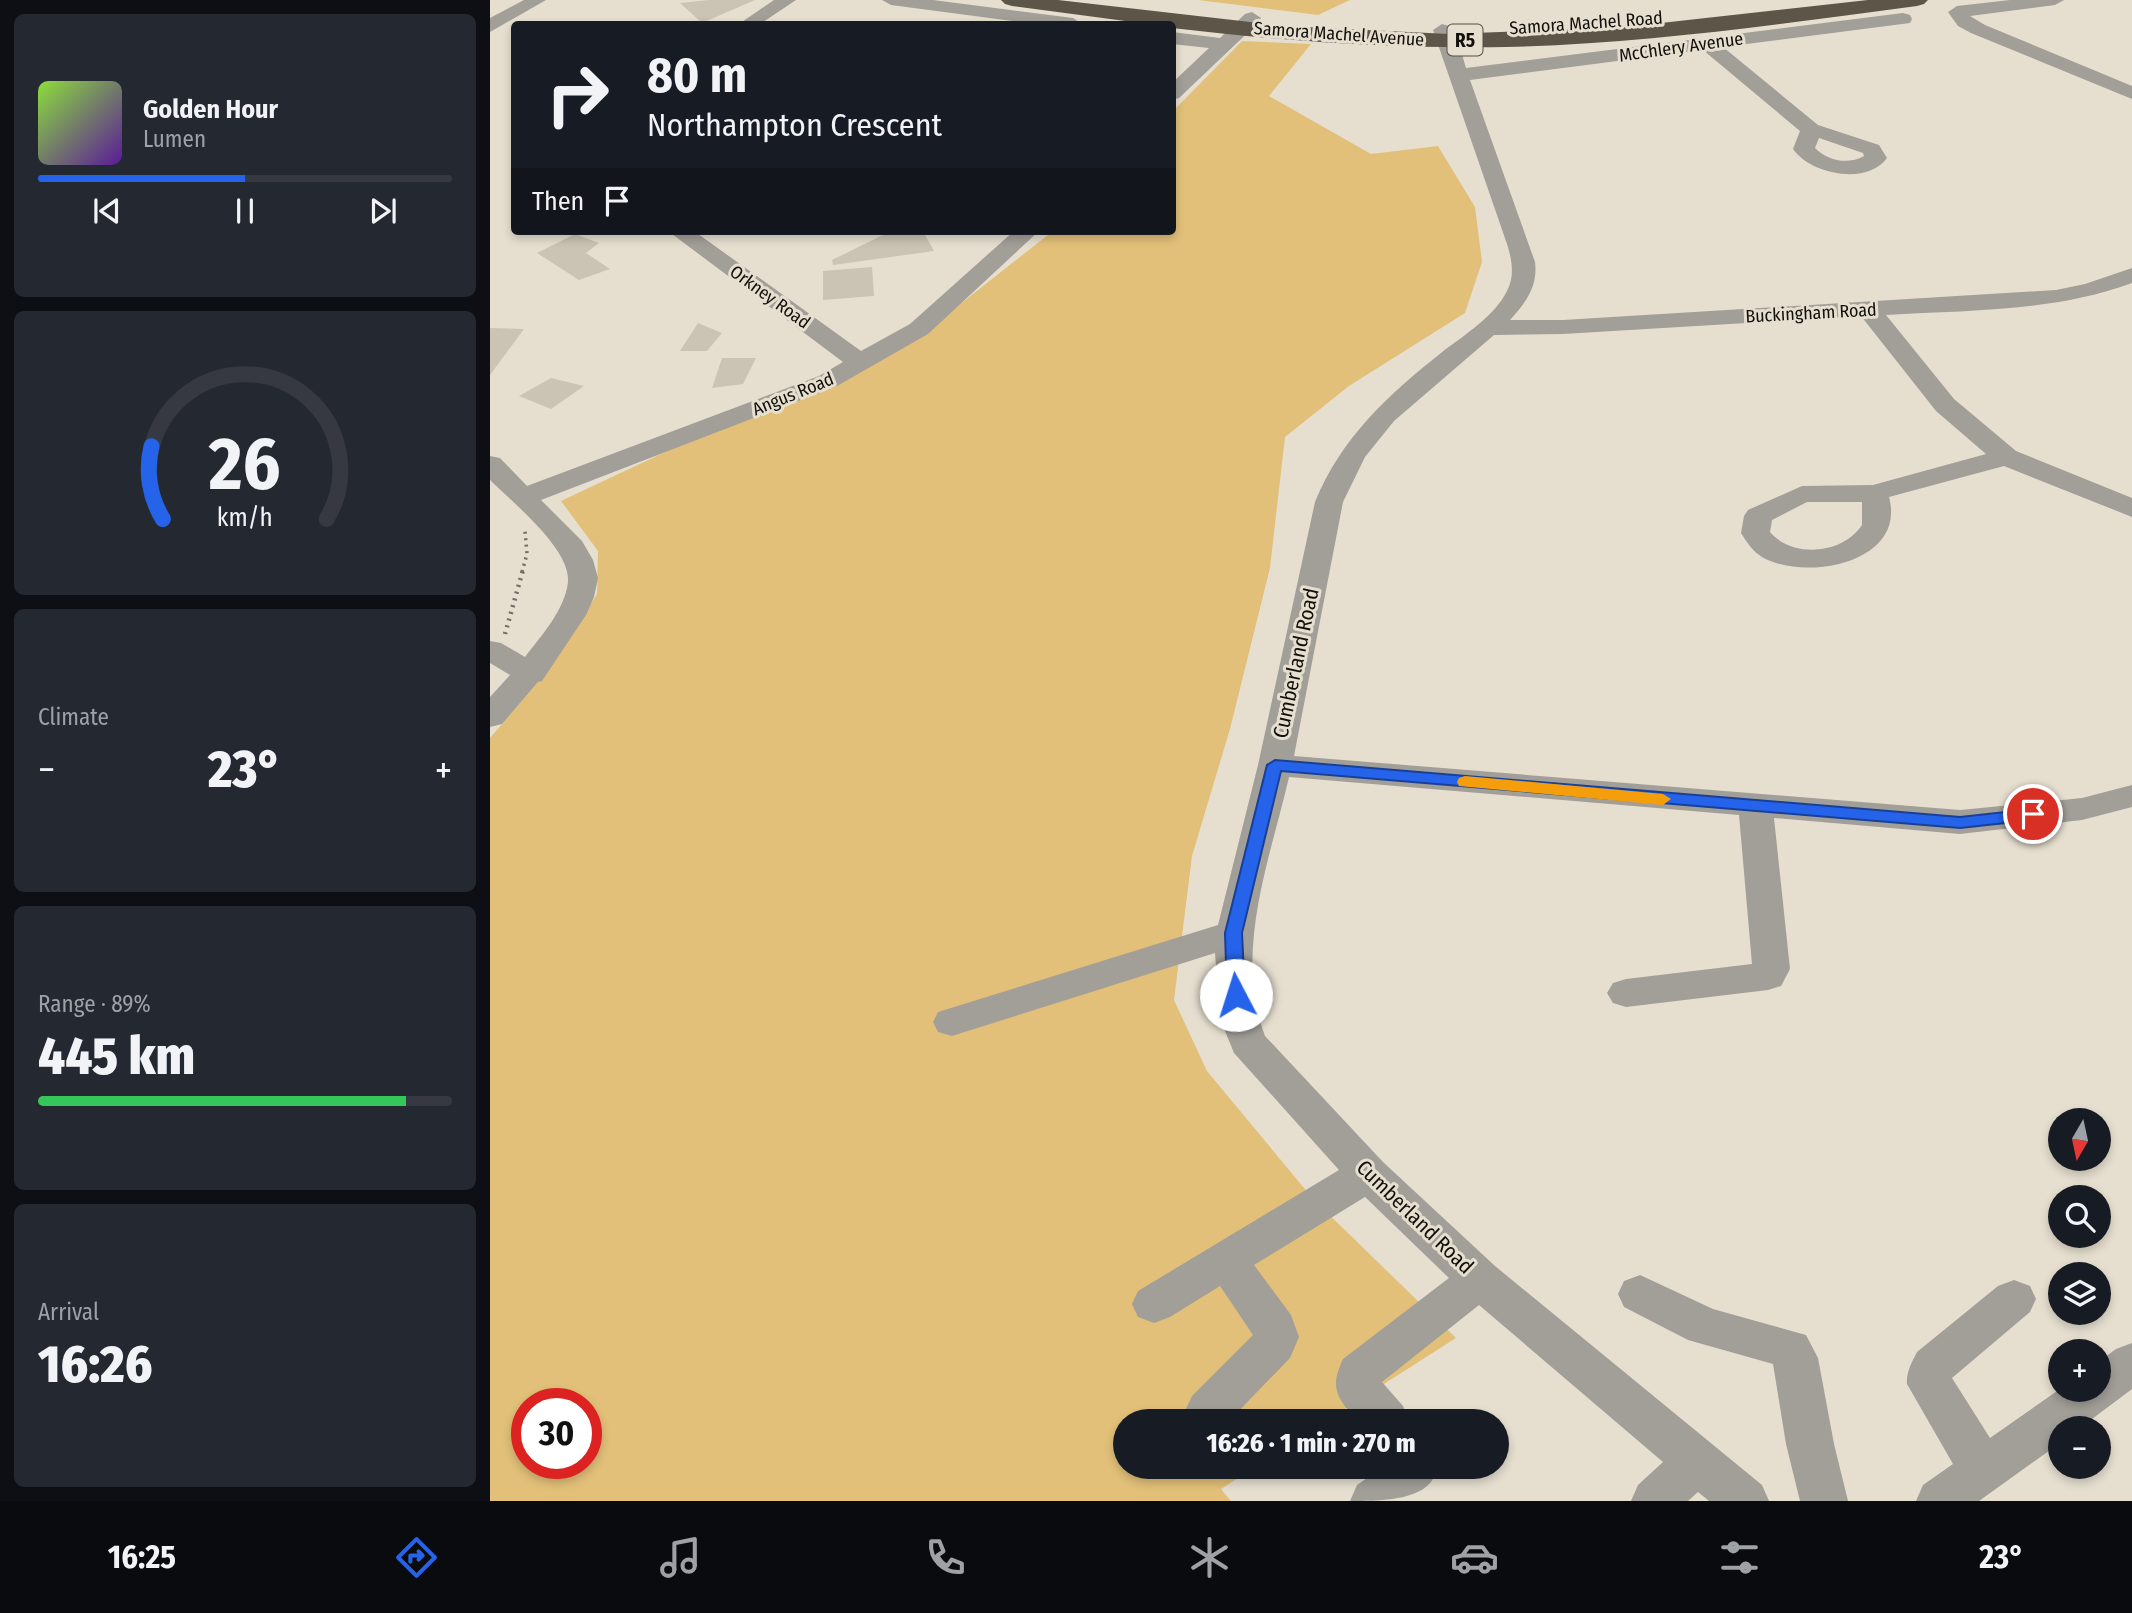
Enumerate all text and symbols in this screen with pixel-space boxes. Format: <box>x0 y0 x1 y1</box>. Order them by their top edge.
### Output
street label: Samora Machel Road <box>1509 7 1663 39</box>
street label: Samora Machel Avenue <box>1253 17 1425 51</box>
road number: R5 <box>1448 24 1482 56</box>
street label: McChlery Avenue <box>1618 27 1745 67</box>
text: 80 m <box>647 46 747 105</box>
icon: right <box>532 49 623 140</box>
text: Golden Hour <box>143 94 278 125</box>
text: Northampton Crescent <box>647 106 942 144</box>
text: Lumen <box>143 125 206 153</box>
icon: arrive <box>598 182 636 220</box>
text: Then <box>532 186 584 217</box>
icon: previous <box>88 192 126 230</box>
icon: pause <box>226 192 264 230</box>
icon: next <box>364 192 402 230</box>
street label: Orkney Road <box>726 261 814 333</box>
street label: Buckingham Road <box>1745 299 1877 327</box>
street label: Angus Road <box>749 368 837 420</box>
text: 26 <box>208 422 281 509</box>
text: km/h <box>217 503 273 533</box>
street label: Cumberland Road <box>1267 586 1325 740</box>
text: Climate <box>38 703 109 731</box>
text: 23° <box>208 738 282 801</box>
text: − <box>38 747 55 793</box>
text: + <box>435 747 452 793</box>
pin <box>2003 784 2063 844</box>
icon: arrive <box>2014 795 2052 833</box>
position arrow <box>1199 958 1273 1032</box>
text: Range · 89% <box>38 990 151 1018</box>
text: 445 km <box>38 1025 195 1088</box>
north arrow <box>2048 1108 2110 1171</box>
map controls <box>2048 1108 2111 1479</box>
street label: Cumberland Road <box>1351 1155 1479 1279</box>
button: search <box>2048 1185 2111 1248</box>
button: layers <box>2048 1262 2111 1325</box>
text: Arrival <box>38 1298 99 1326</box>
text: 16:26 <box>38 1333 152 1396</box>
button: + <box>2048 1339 2111 1402</box>
speed limit sign: 30 <box>511 1388 602 1479</box>
button: − <box>2048 1416 2111 1479</box>
text: 16:26 · 1 min · 270 m <box>1206 1428 1416 1459</box>
icon: directions <box>392 1533 441 1582</box>
icon: music <box>656 1533 705 1582</box>
icon: phone <box>921 1533 970 1582</box>
icon: climate <box>1185 1533 1234 1582</box>
icon: car <box>1450 1533 1499 1582</box>
icon: filters <box>1715 1533 1764 1582</box>
text: 16:25 <box>108 1538 176 1576</box>
text: 23° <box>1979 1538 2024 1576</box>

